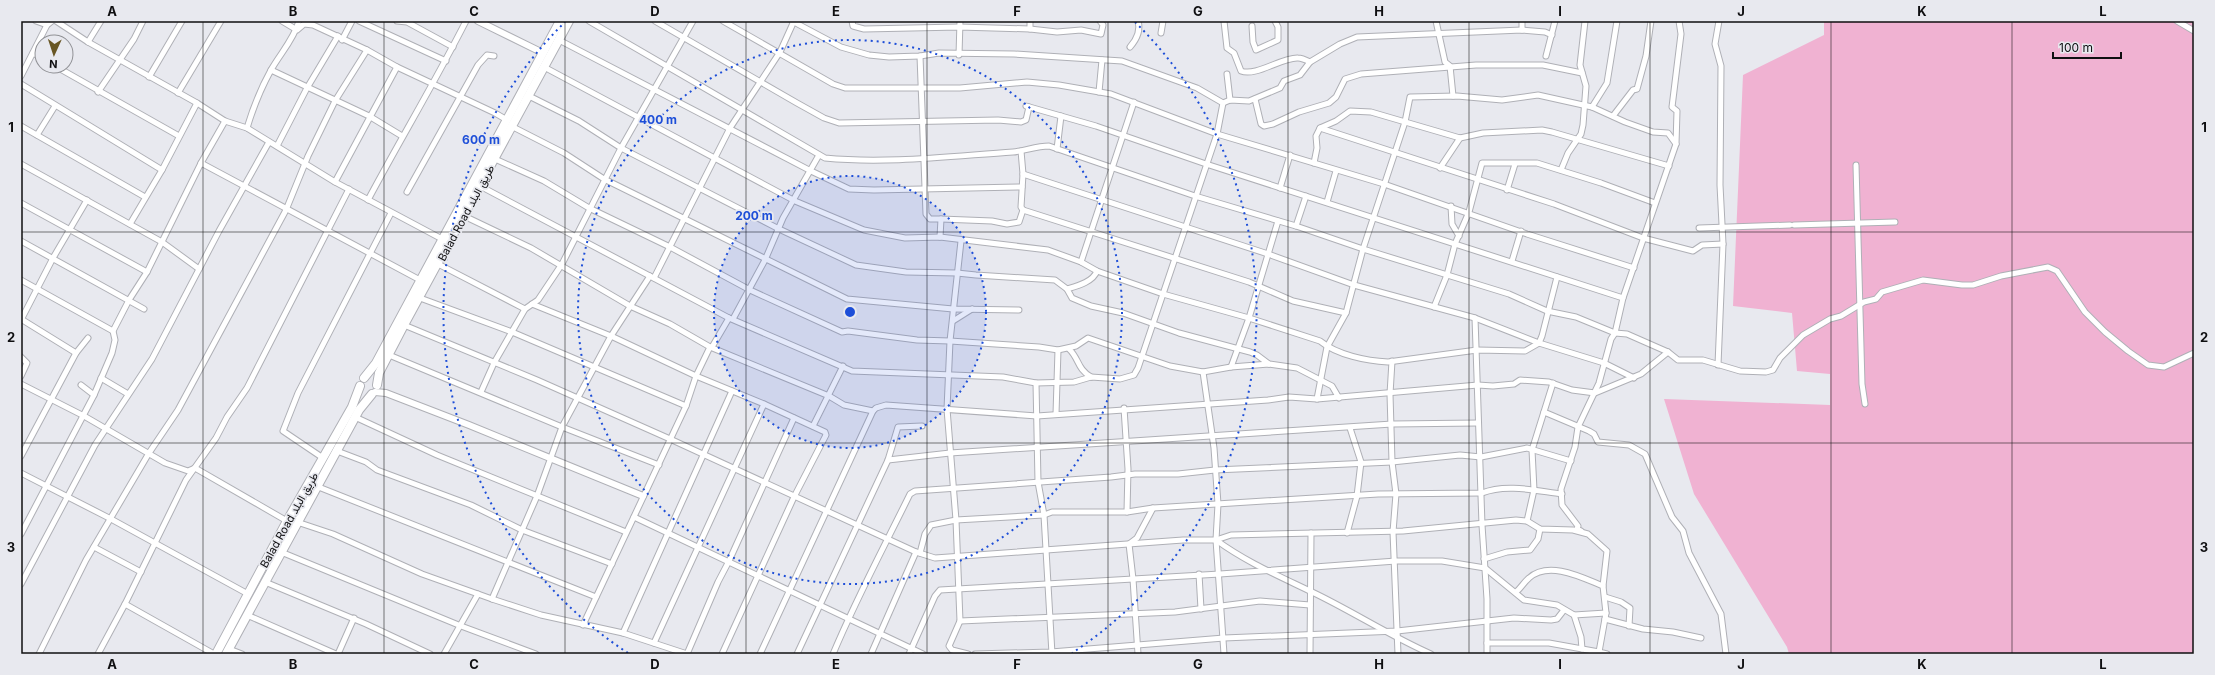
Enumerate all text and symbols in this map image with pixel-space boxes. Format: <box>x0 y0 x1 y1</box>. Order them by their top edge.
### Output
text: A <box>107 3 117 19</box>
text: B <box>289 3 298 19</box>
text: C <box>469 3 479 19</box>
text: D <box>650 3 660 19</box>
text: E <box>832 3 840 19</box>
text: F <box>1013 3 1021 19</box>
text: G <box>1193 3 1203 19</box>
text: H <box>1374 3 1384 19</box>
text: I <box>1558 3 1562 19</box>
text: J <box>1737 3 1745 19</box>
text: K <box>1917 3 1927 19</box>
text: L <box>2099 3 2107 19</box>
north arrow <box>34 34 74 74</box>
scale bar <box>2053 34 2121 60</box>
text: 100 m <box>2059 40 2093 55</box>
text: N <box>49 57 58 71</box>
text: 400 m <box>639 112 677 127</box>
text: 1 <box>8 119 14 135</box>
text: 1 <box>2201 119 2207 135</box>
text: 600 m <box>462 132 500 147</box>
street label: Balad Road طريق البلد <box>435 162 497 264</box>
text: 200 m <box>735 208 773 223</box>
centre of rings <box>843 305 857 319</box>
text: 2 <box>7 329 15 345</box>
text: 2 <box>2200 329 2208 345</box>
street label: Balad Road طريق البلد <box>257 470 321 570</box>
text: 3 <box>7 539 15 555</box>
text: 3 <box>2200 539 2208 555</box>
text: A <box>107 656 117 672</box>
text: B <box>289 656 298 672</box>
text: C <box>469 656 479 672</box>
text: D <box>650 656 660 672</box>
text: E <box>832 656 840 672</box>
text: F <box>1013 656 1021 672</box>
text: G <box>1193 656 1203 672</box>
text: H <box>1374 656 1384 672</box>
text: I <box>1558 656 1562 672</box>
text: J <box>1737 656 1745 672</box>
text: K <box>1917 656 1927 672</box>
text: L <box>2099 656 2107 672</box>

